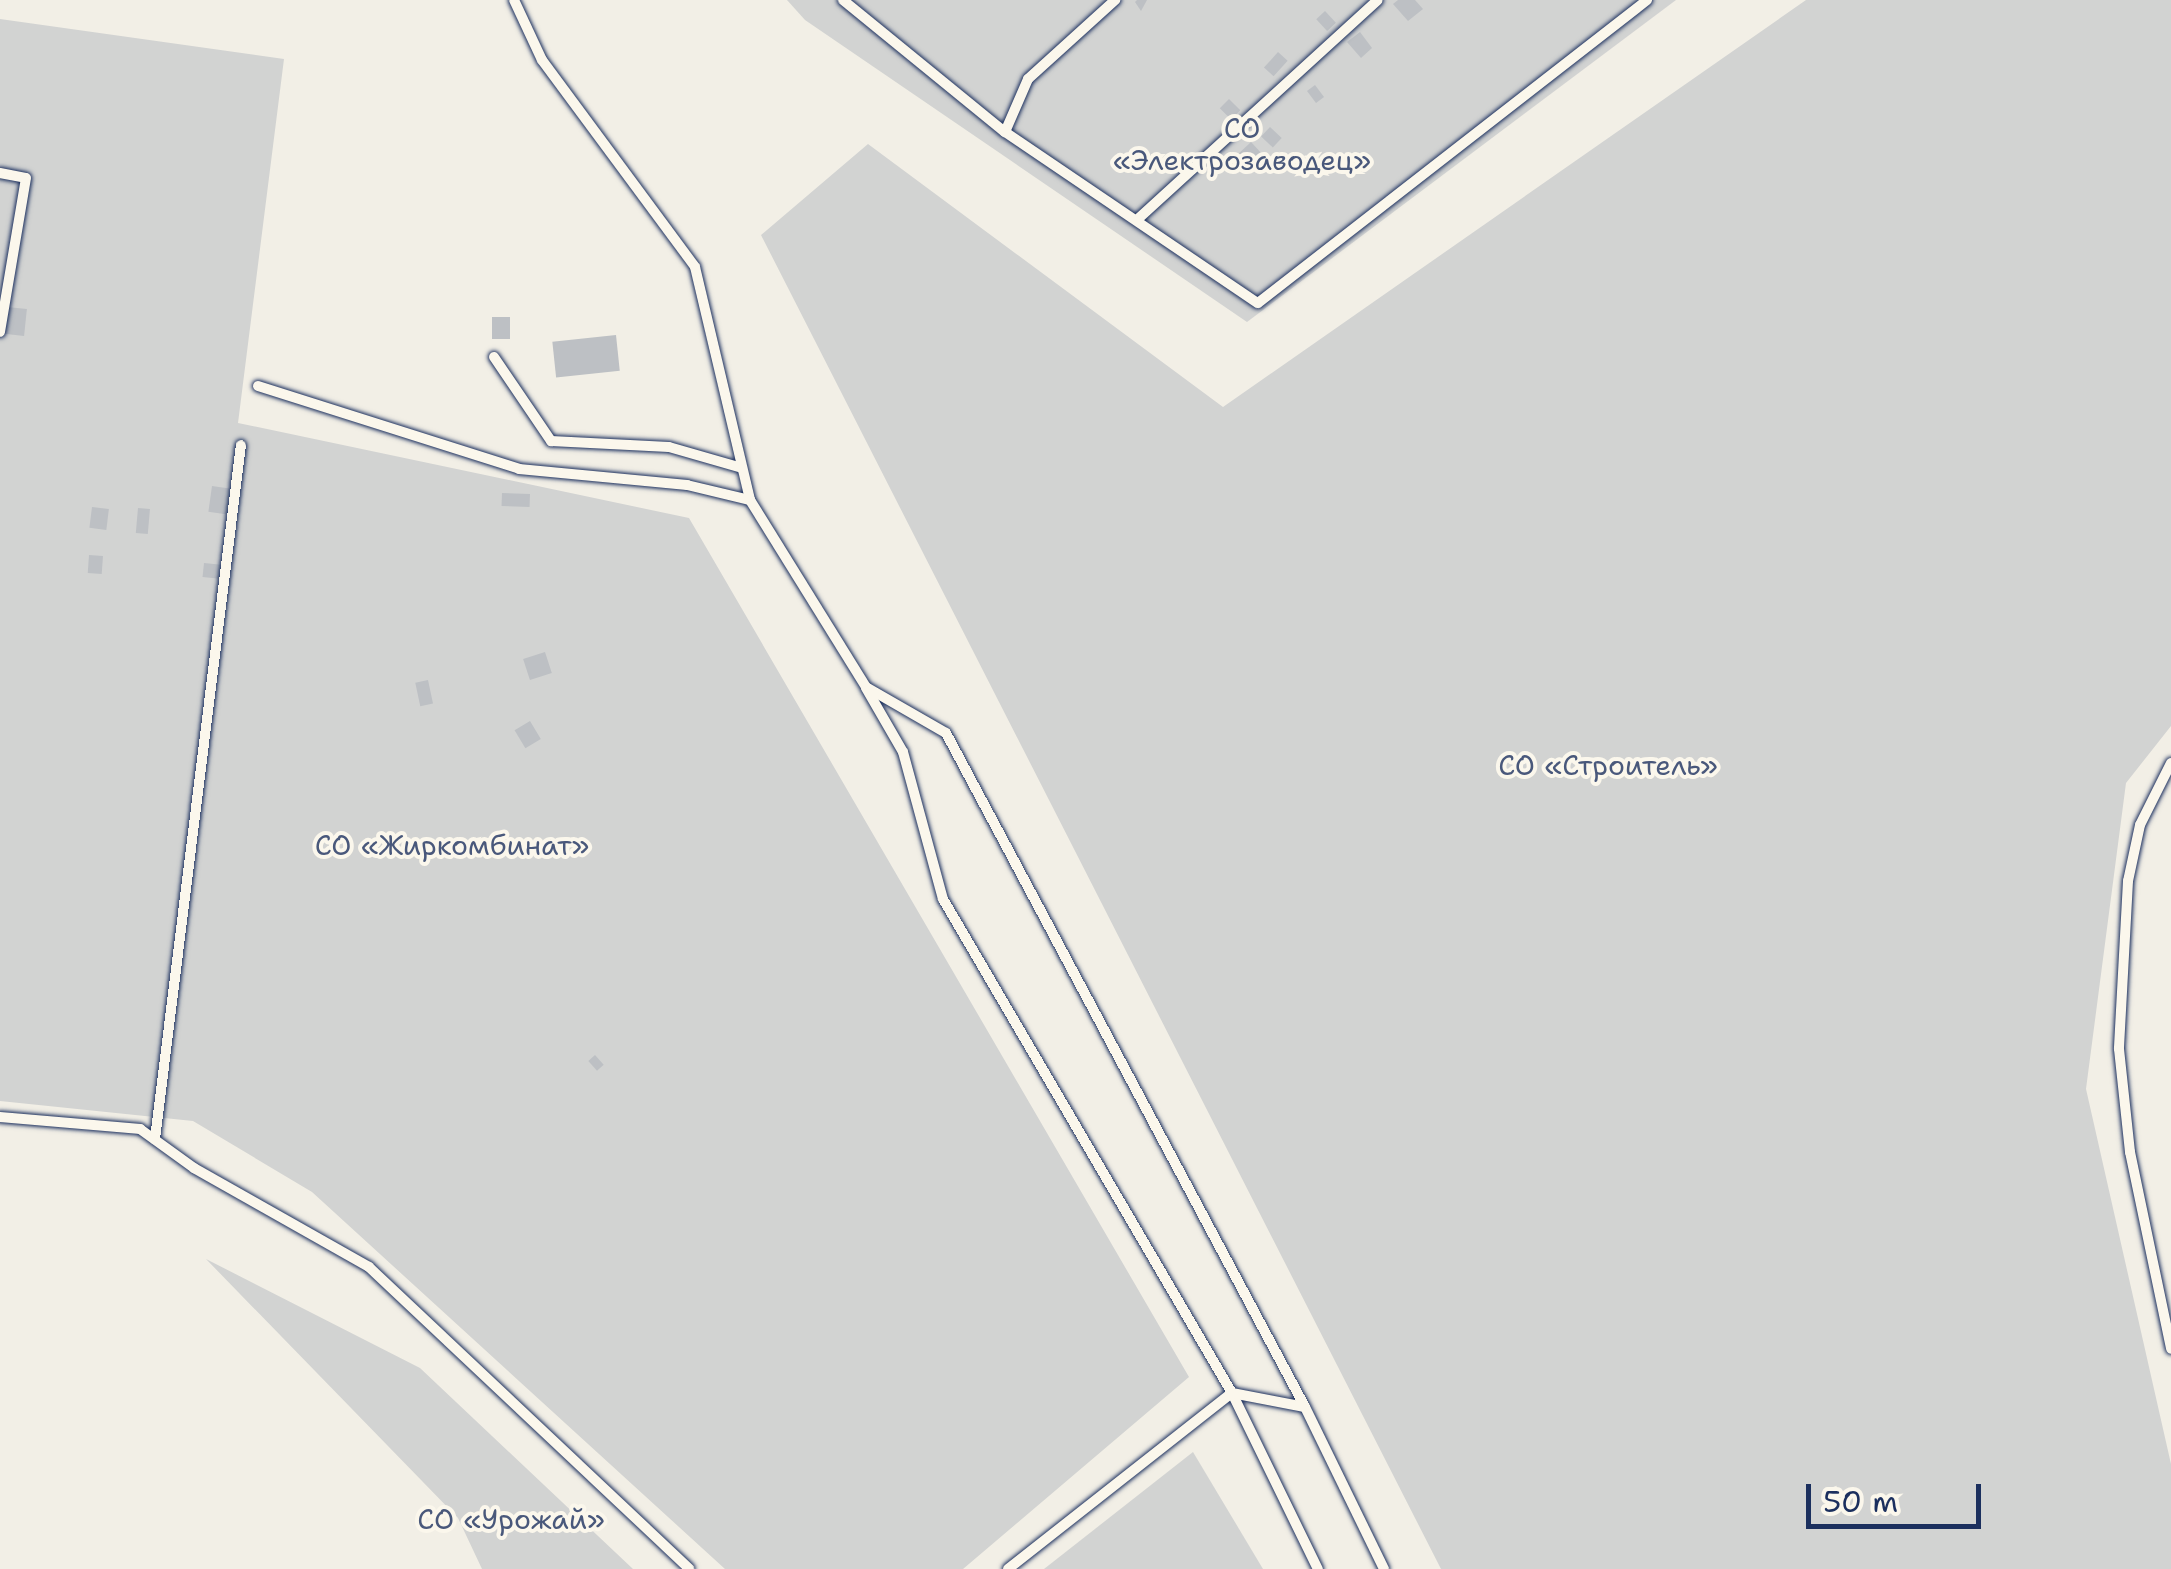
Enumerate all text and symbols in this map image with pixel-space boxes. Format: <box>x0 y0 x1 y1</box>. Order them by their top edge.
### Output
park label: СО «Электрозаводец» <box>1113 111 1371 177</box>
park label: СО «Строитель» <box>1498 748 1718 782</box>
park label: СО «Жиркомбинат» <box>315 828 589 862</box>
scale bar <box>1811 1464 1986 1526</box>
text: 50 m <box>1823 1481 1898 1522</box>
park label: СО «Урожай» <box>417 1502 605 1536</box>

